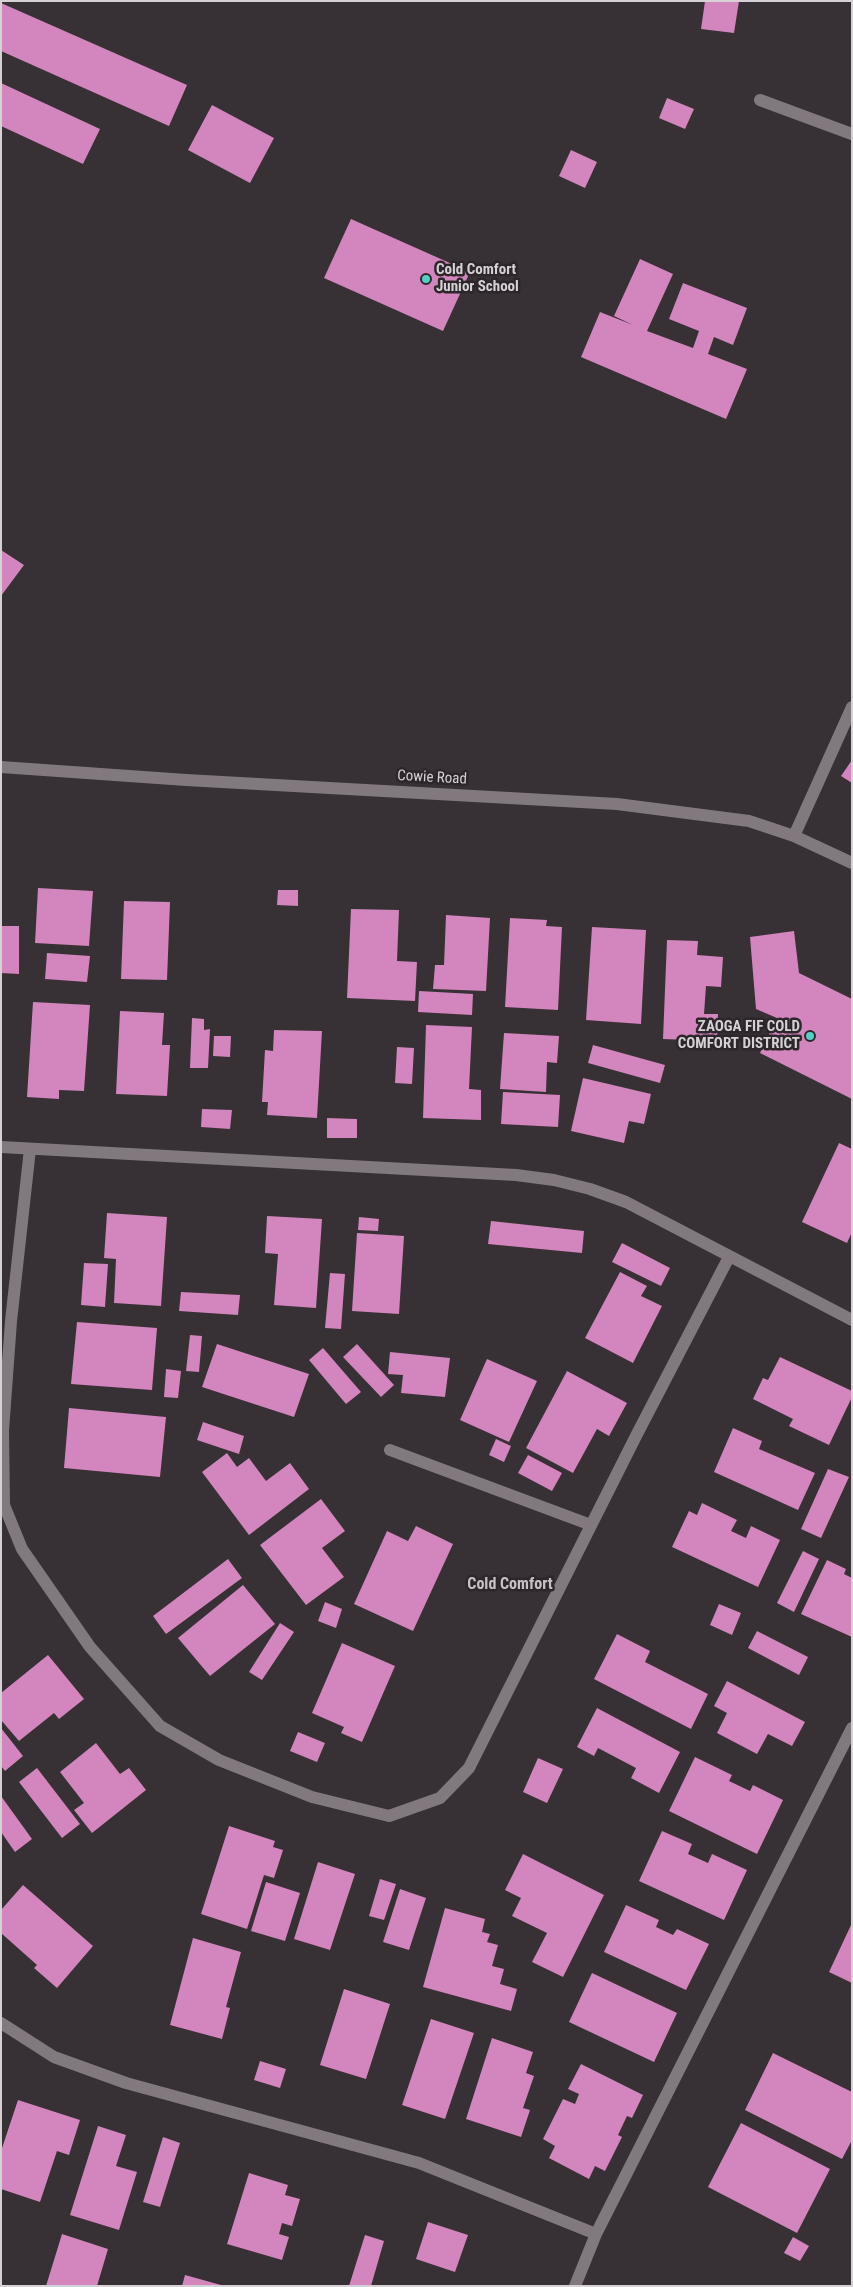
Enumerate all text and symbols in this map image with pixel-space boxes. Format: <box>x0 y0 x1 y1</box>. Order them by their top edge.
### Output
place label: Cold Comfort Junior School <box>436 261 519 296</box>
marker: Cold Comfort Junior School <box>420 273 432 285</box>
street label: Cowie Road <box>397 767 467 789</box>
place label: ZAOGA FIF COLD COMFORT DISTRICT <box>678 1018 800 1053</box>
marker: ZAOGA FIF COLD COMFORT DISTRICT <box>804 1030 816 1042</box>
district label: Cold Comfort <box>467 1575 553 1595</box>

